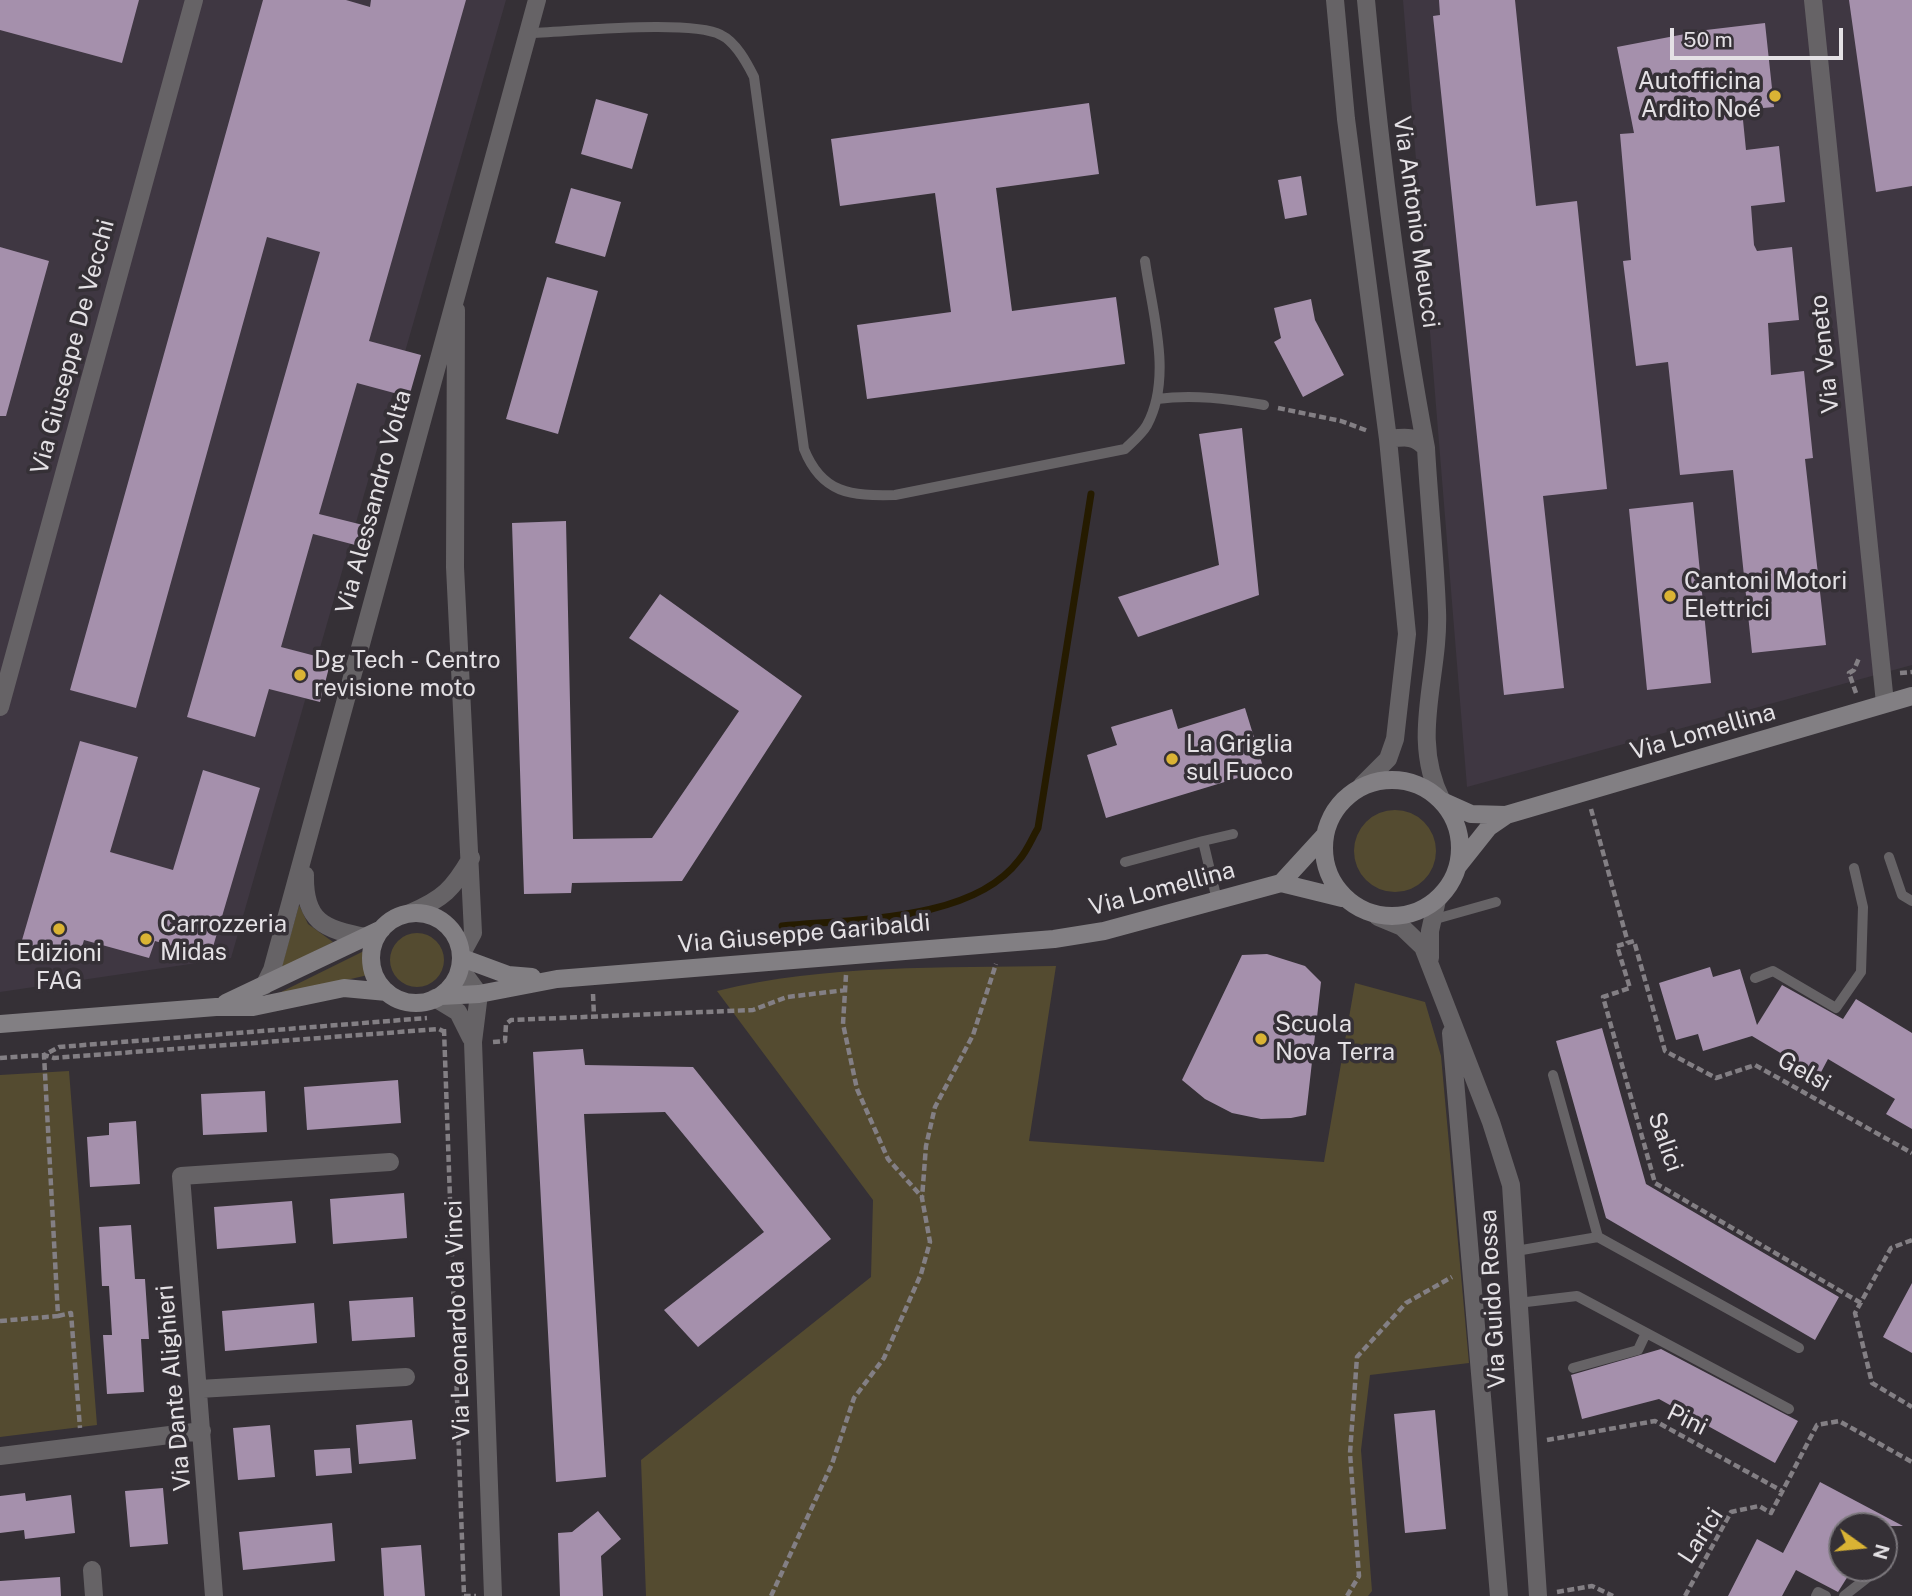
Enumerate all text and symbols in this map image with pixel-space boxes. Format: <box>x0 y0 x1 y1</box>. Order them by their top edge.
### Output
scale bar <box>1674 14 1847 58</box>
text: 50 m <box>1683 27 1733 52</box>
place label: Autofficina Ardito Noé <box>1638 68 1761 124</box>
marker: Autofficina Ardito Noé <box>1767 88 1783 104</box>
street label: Via Antonio Meucci <box>1387 114 1445 330</box>
street label: Via Giuseppe De Vecchi <box>25 216 121 478</box>
street label: Via Veneto <box>1804 293 1846 415</box>
street label: Via Alessandro Volta <box>330 387 418 617</box>
place label: Cantoni Motori Elettrici <box>1684 568 1847 624</box>
marker: Cantoni Motori Elettrici <box>1662 588 1678 604</box>
place label: Dg Tech - Centro revisione moto <box>314 647 501 703</box>
marker: Dg Tech - Centro revisione moto <box>292 667 308 683</box>
street label: Via Lomellina <box>1627 698 1779 766</box>
place label: La Griglia sul Fuoco <box>1186 731 1293 787</box>
marker: La Griglia sul Fuoco <box>1164 751 1180 767</box>
street label: Via Lomellina <box>1086 856 1238 922</box>
street label: Via Giuseppe Garibaldi <box>677 909 931 959</box>
place label: Carrozzeria Midas <box>160 911 287 967</box>
marker: Edizioni FAG <box>51 921 67 937</box>
marker: Carrozzeria Midas <box>138 931 154 947</box>
place label: Edizioni FAG <box>16 940 102 996</box>
place label: Scuola Nova Terra <box>1275 1011 1395 1067</box>
marker: Scuola Nova Terra <box>1253 1031 1269 1047</box>
street label: Gelsi <box>1772 1046 1836 1098</box>
street label: Salici <box>1641 1108 1689 1176</box>
street label: Via Leonardo da Vinci <box>439 1200 477 1440</box>
street label: Via Guido Rossa <box>1474 1209 1512 1389</box>
street label: Via Dante Alighieri <box>151 1284 197 1492</box>
street label: Pini <box>1662 1398 1712 1442</box>
street label: Larici <box>1672 1503 1730 1569</box>
north arrow <box>1828 1512 1898 1582</box>
text: N <box>1869 1542 1894 1562</box>

